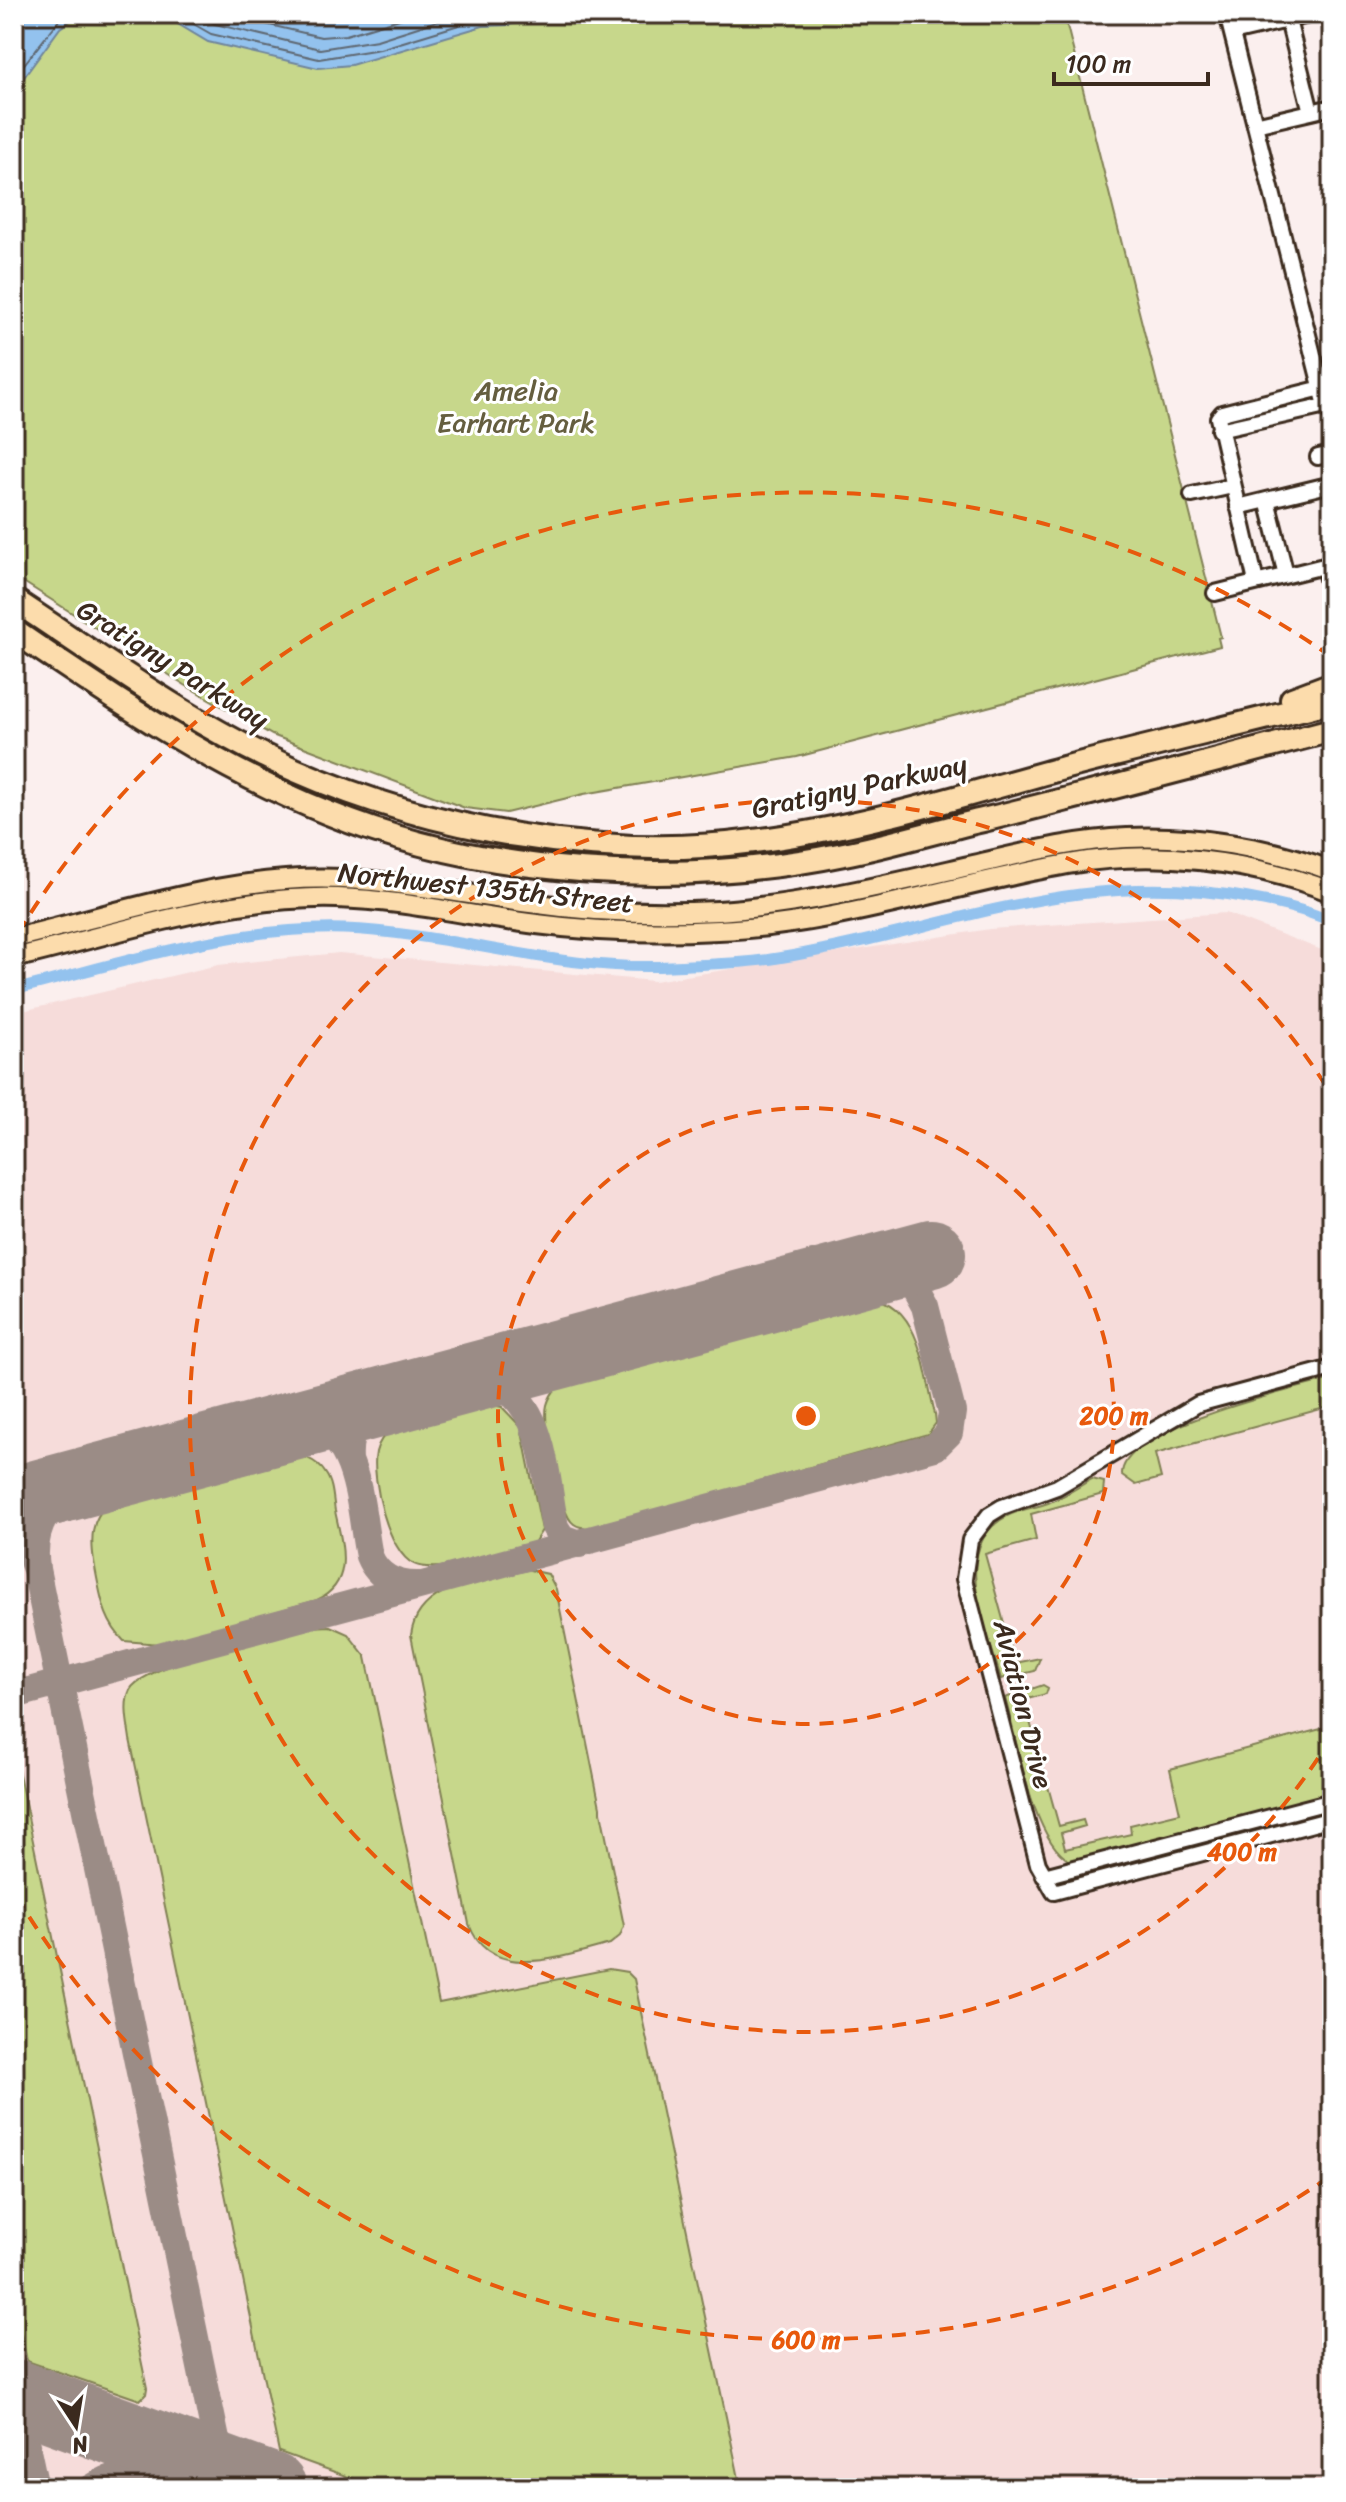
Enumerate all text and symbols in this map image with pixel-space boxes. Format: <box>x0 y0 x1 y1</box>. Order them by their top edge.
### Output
scale bar <box>1054 36 1208 86</box>
text: 100 m <box>1066 43 1131 85</box>
park label: Amelia Earhart Park <box>437 366 595 447</box>
street label: Gratigny Parkway <box>67 586 279 744</box>
street label: Gratigny Parkway <box>747 740 972 833</box>
street label: Northwest 135th Street <box>336 848 636 927</box>
text: 200 m <box>1079 1395 1149 1437</box>
centre of rings <box>792 1402 820 1430</box>
street label: Aviation Drive <box>979 1614 1068 1794</box>
text: 400 m <box>1207 1831 1278 1873</box>
text: 600 m <box>771 2319 841 2361</box>
north arrow <box>36 2386 116 2466</box>
text: N <box>68 2424 93 2466</box>

